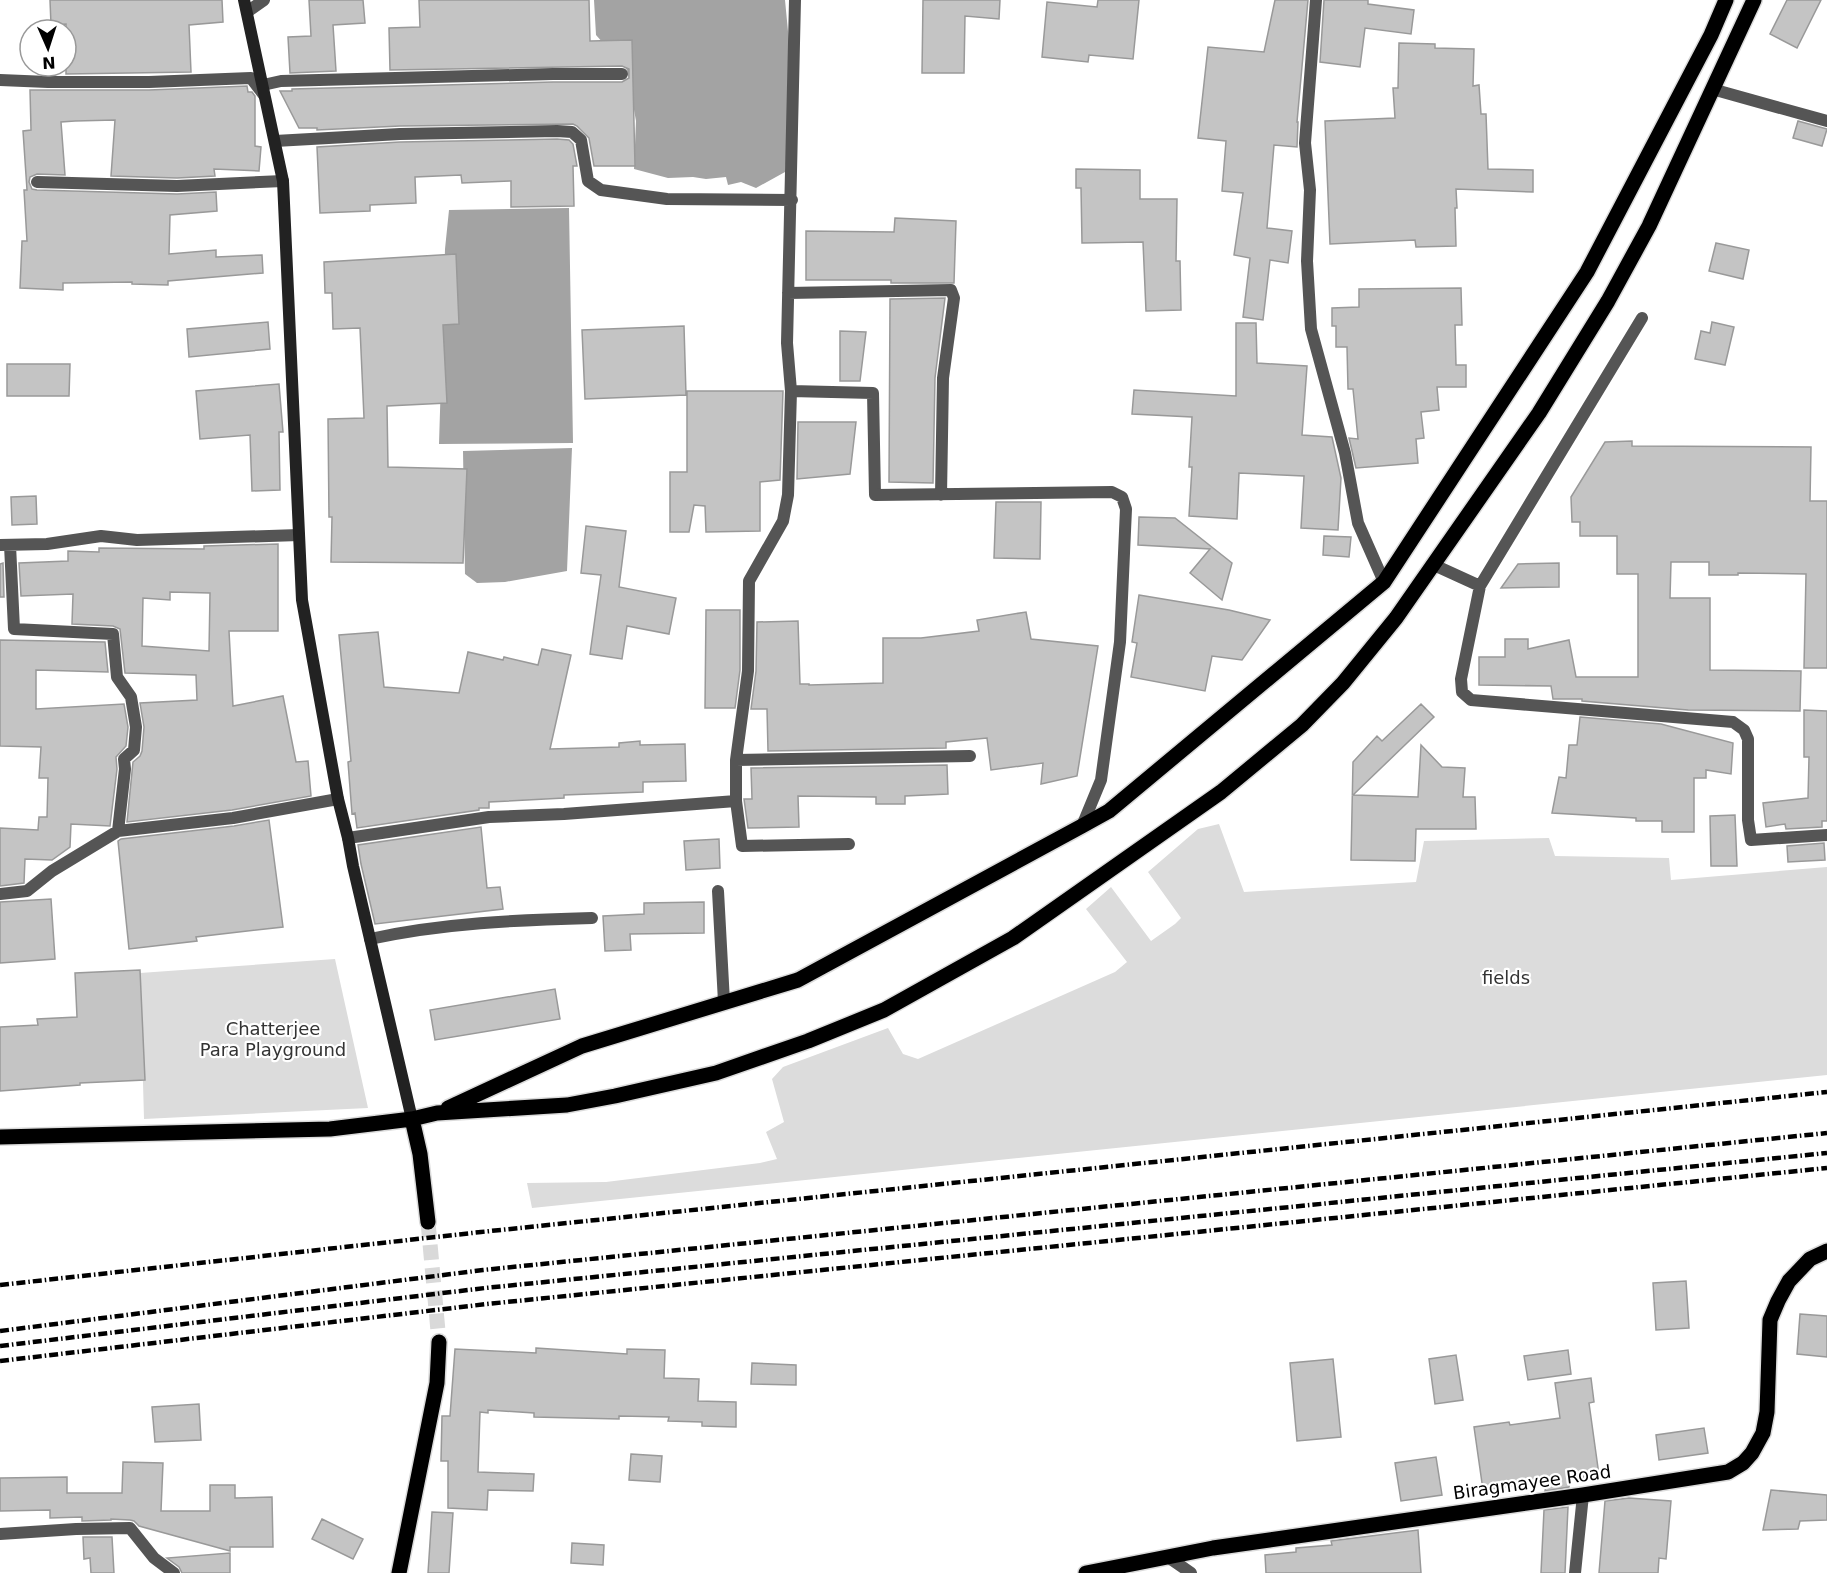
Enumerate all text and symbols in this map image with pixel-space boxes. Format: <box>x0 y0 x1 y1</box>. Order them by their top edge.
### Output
north arrow <box>18 18 78 78</box>
text: N <box>42 53 56 72</box>
park label: fields <box>1482 967 1530 988</box>
park label: Chatterjee Para Playground <box>200 1018 346 1060</box>
street label: Biragmayee Road <box>1452 1461 1612 1503</box>

